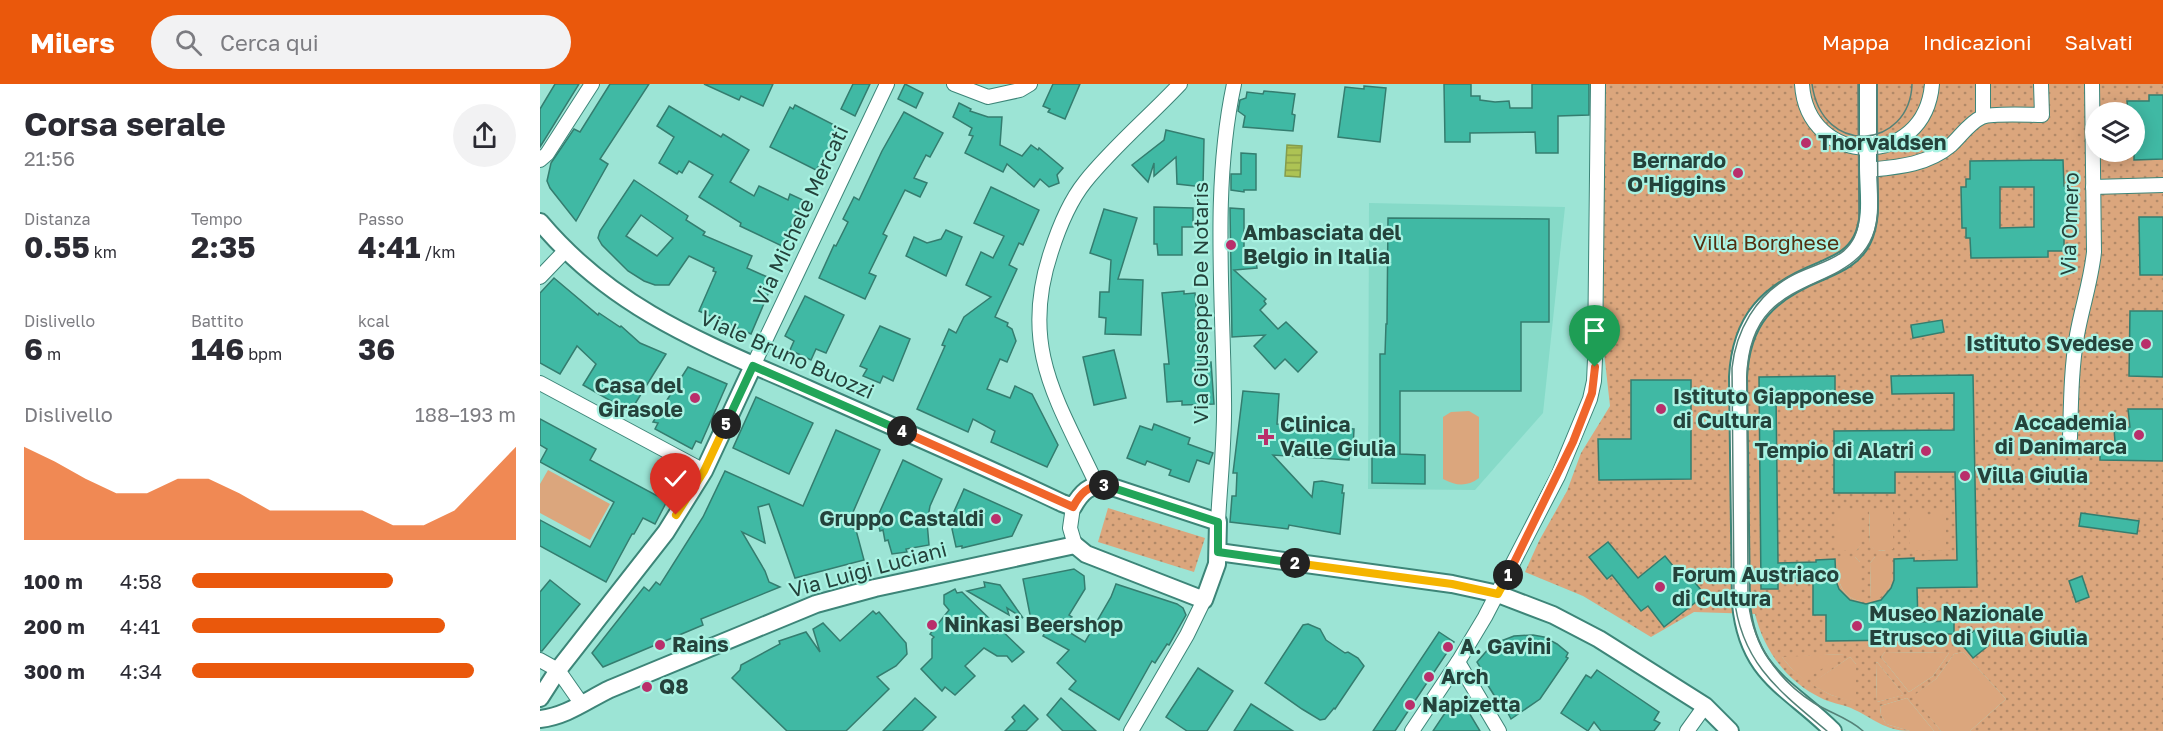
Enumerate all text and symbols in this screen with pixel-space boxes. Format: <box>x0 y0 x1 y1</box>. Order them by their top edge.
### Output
search box <box>151 15 571 69</box>
text: Milers <box>30 26 115 59</box>
icon: search <box>172 26 205 59</box>
text: Cerca qui <box>220 29 319 56</box>
text: Mappa <box>1822 29 1890 55</box>
text: Indicazioni <box>1923 29 2032 55</box>
text: Salvati <box>2065 29 2133 55</box>
map controls <box>2085 102 2145 162</box>
button: layers <box>2085 102 2145 162</box>
text: Corsa serale <box>24 104 226 143</box>
button: share <box>453 104 516 167</box>
street label: Via Michele Mercati <box>747 121 853 310</box>
place label: Thorvaldsen <box>1818 129 1946 155</box>
marker: Thorvaldsen <box>1799 136 1813 150</box>
text: 21:56 <box>24 146 75 170</box>
place label: Bernardo O'Higgins <box>1627 147 1726 197</box>
marker: Bernardo O'Higgins <box>1731 166 1745 180</box>
street label: Via Omero <box>2054 172 2084 276</box>
street label: Via Giuseppe De Notaris <box>1187 182 1213 424</box>
text: Distanza <box>24 209 90 229</box>
text: Tempo <box>191 209 242 229</box>
text: Passo <box>358 209 404 229</box>
place label: Ambasciata del Belgio in Italia <box>1243 219 1401 269</box>
text: 0.55 <box>24 229 90 265</box>
text: 2:35 <box>191 229 256 265</box>
text: 4:41 <box>358 229 421 265</box>
park label: Villa Borghese <box>1693 229 1839 255</box>
marker: Ambasciata del Belgio in Italia <box>1224 238 1238 252</box>
text: km <box>90 242 117 262</box>
text: /km <box>421 242 455 262</box>
street label: Viale Bruno Buozzi <box>696 304 879 404</box>
pin <box>1569 305 1620 367</box>
text: Dislivello <box>24 311 95 331</box>
text: Battito <box>191 311 244 331</box>
text: kcal <box>358 311 390 331</box>
icon: arrive <box>1578 314 1611 347</box>
place label: Istituto Svedese <box>1966 330 2134 356</box>
text: 6 <box>24 331 43 367</box>
text: 146 <box>191 331 244 367</box>
text: 36 <box>358 331 395 367</box>
marker: Istituto Svedese <box>2139 337 2153 351</box>
text: m <box>43 344 61 364</box>
text: bpm <box>244 344 282 364</box>
place label: Casa del Girasole <box>594 372 683 422</box>
place label: Istituto Giapponese di Cultura <box>1673 383 1874 433</box>
marker: Casa del Girasole <box>688 391 702 405</box>
text: Dislivello <box>24 402 113 426</box>
text: 188–193 m <box>415 402 516 426</box>
marker: Istituto Giapponese di Cultura <box>1654 402 1668 416</box>
pin: 5 <box>711 409 741 439</box>
place label: Accademia di Danimarca <box>1995 409 2127 459</box>
place label: Clinica Valle Giulia <box>1280 411 1396 461</box>
text: 5 <box>721 414 731 434</box>
pin: 4 <box>887 416 917 446</box>
text: 4 <box>897 421 907 441</box>
marker: Clinica Valle Giulia <box>1257 428 1275 446</box>
marker: Accademia di Danimarca <box>2132 428 2146 442</box>
place label: Tempio di Alatri <box>1755 437 1914 463</box>
marker: Tempio di Alatri <box>1919 444 1933 458</box>
pin <box>650 453 701 515</box>
icon: check <box>659 462 692 495</box>
place label: Villa Giulia <box>1977 462 2088 488</box>
marker: Villa Giulia <box>1958 469 1972 483</box>
pin: 3 <box>1089 470 1119 500</box>
text: 3 <box>1099 475 1109 495</box>
place label: Gruppo Castaldi <box>819 505 984 531</box>
marker: Gruppo Castaldi <box>989 512 1003 526</box>
street label: Via Luigi Luciani <box>786 535 949 603</box>
pin: 2 <box>1280 548 1310 578</box>
text: 2 <box>1290 553 1300 573</box>
pin: 1 <box>1493 560 1523 590</box>
place label: Forum Austriaco di Cultura <box>1672 561 1839 611</box>
text: 1 <box>1504 565 1512 585</box>
text: 100 m <box>24 569 83 593</box>
text: 4:58 <box>120 569 162 593</box>
marker: Forum Austriaco di Cultura <box>1653 580 1667 594</box>
place label: Museo Nazionale Etrusco di Villa Giulia <box>1869 600 2088 650</box>
place label: Ninkasi Beershop <box>944 611 1123 637</box>
text: 200 m <box>24 614 85 638</box>
text: 4:41 <box>120 614 160 638</box>
marker: Ninkasi Beershop <box>925 618 939 632</box>
marker: Museo Nazionale Etrusco di Villa Giulia <box>1850 619 1864 633</box>
place label: Rains <box>672 631 729 657</box>
place label: A. Gavini <box>1460 633 1551 659</box>
marker: Rains <box>653 638 667 652</box>
marker: A. Gavini <box>1441 640 1455 654</box>
text: 300 m <box>24 659 85 683</box>
text: 4:34 <box>120 659 162 683</box>
place label: Arch <box>1441 663 1489 689</box>
marker: Arch <box>1422 670 1436 684</box>
place label: Q8 <box>659 673 689 699</box>
marker: Q8 <box>640 680 654 694</box>
place label: Napizetta <box>1422 691 1521 717</box>
marker: Napizetta <box>1403 698 1417 712</box>

